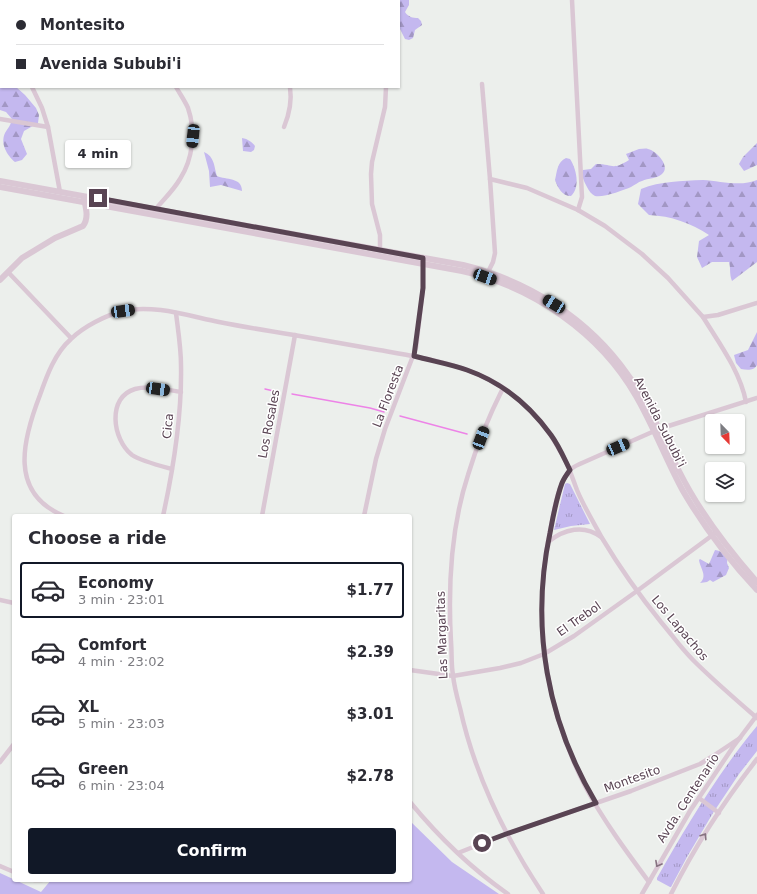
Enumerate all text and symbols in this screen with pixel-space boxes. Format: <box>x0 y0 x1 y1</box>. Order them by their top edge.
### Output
text: Montesito <box>40 16 125 34</box>
text: Avenida Sububi'i <box>40 55 181 73</box>
car <box>186 123 200 149</box>
callout: 4 min <box>65 140 131 168</box>
text: 4 min <box>78 146 118 161</box>
route end <box>89 189 107 207</box>
car <box>472 267 498 287</box>
car <box>541 293 567 315</box>
car <box>110 303 136 319</box>
street label: La Floresta <box>370 363 406 429</box>
street label: Avenida Sububi'i <box>631 374 689 470</box>
car <box>145 381 171 397</box>
street label: Los Rosales <box>255 388 283 460</box>
street label: Cica <box>160 413 176 439</box>
north arrow <box>705 414 745 454</box>
map controls <box>705 414 745 502</box>
car <box>471 425 491 451</box>
car <box>605 437 631 457</box>
button: layers <box>705 462 745 502</box>
text: Choose a ride <box>28 527 167 548</box>
icon: car <box>30 572 66 608</box>
text: Economy <box>78 574 154 592</box>
text: $1.77 <box>347 581 394 599</box>
street label: Las Margaritas <box>433 591 451 679</box>
text: 3 min · 23:01 <box>78 592 165 607</box>
street label: Los Lapachos <box>649 593 711 663</box>
street label: El Trebol <box>554 599 604 639</box>
icon: car <box>30 634 66 670</box>
text: Comfort <box>78 636 146 654</box>
text: $2.39 <box>347 643 394 661</box>
text: 4 min · 23:02 <box>78 654 165 669</box>
icon: car <box>30 696 66 732</box>
text: XL <box>78 698 99 716</box>
text: $3.01 <box>347 705 394 723</box>
text: 5 min · 23:03 <box>78 716 165 731</box>
street label: Avda. Centenario <box>654 751 722 845</box>
icon: car <box>30 758 66 794</box>
text: Green <box>78 760 129 778</box>
street label: Montesito <box>602 762 662 796</box>
text: $2.78 <box>347 767 394 785</box>
text: 6 min · 23:04 <box>78 778 165 793</box>
button: Confirm <box>28 828 396 874</box>
one-way arrow <box>700 833 707 840</box>
route start <box>473 834 491 852</box>
one-way arrow <box>655 860 663 868</box>

